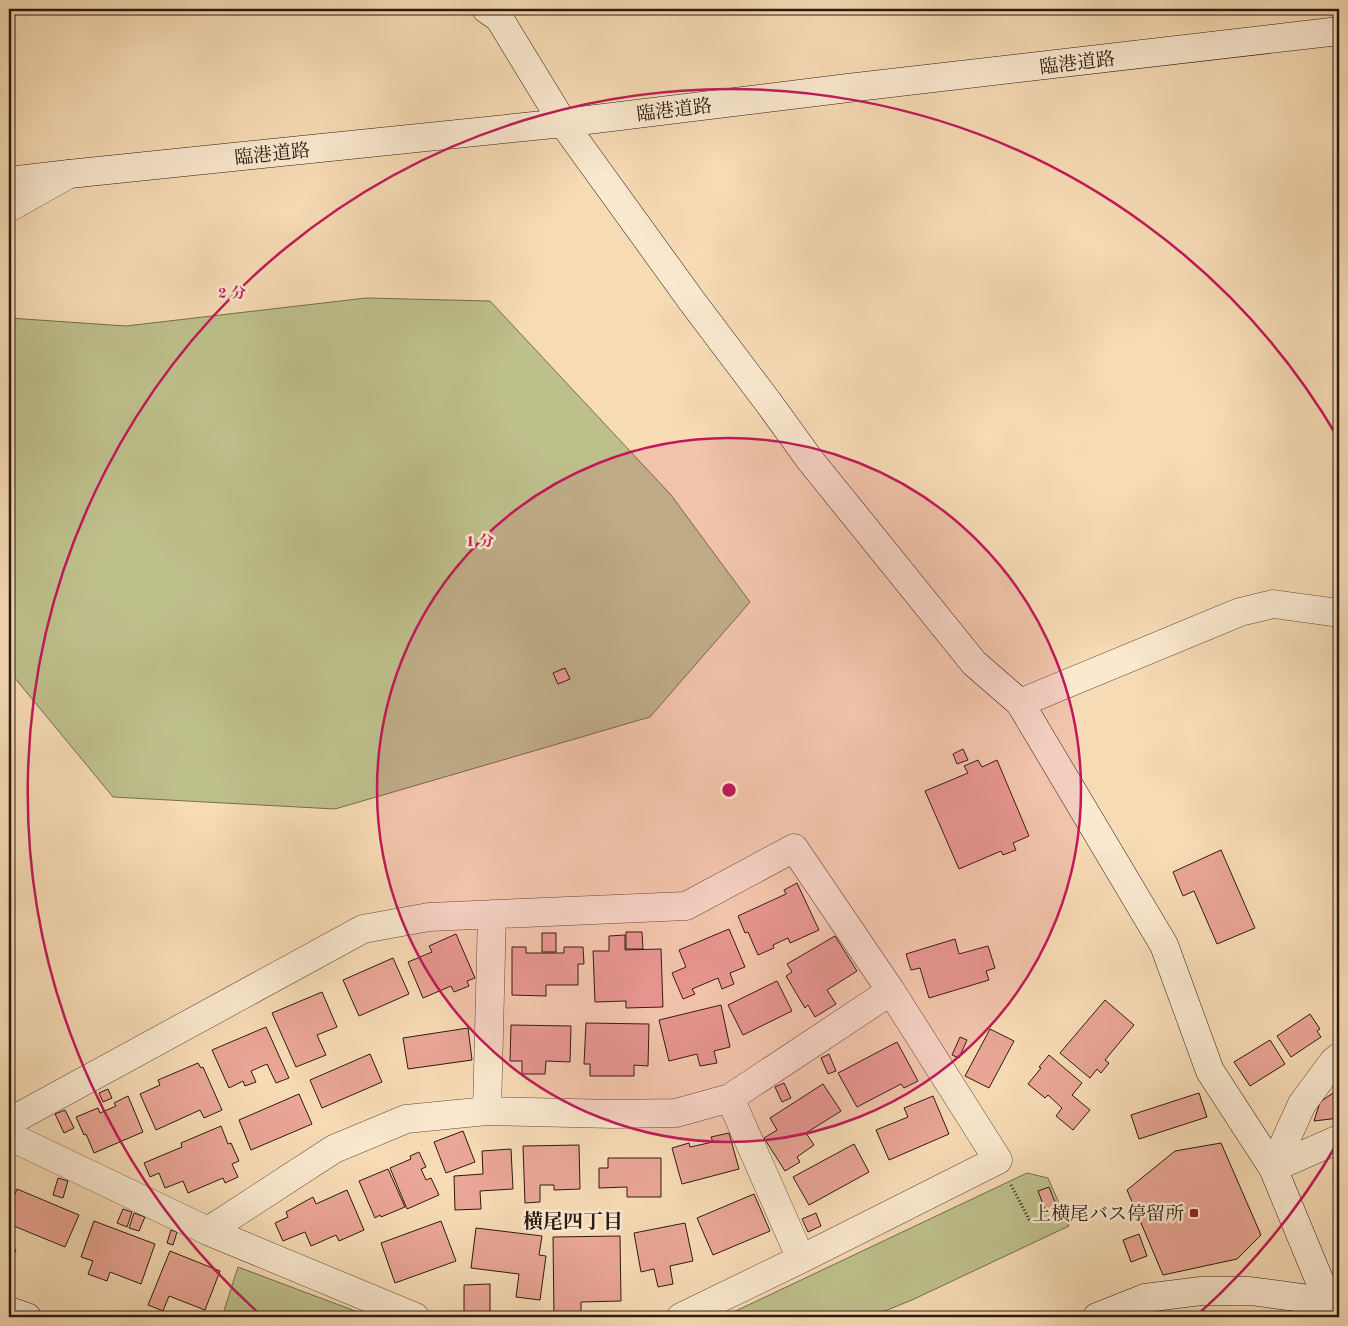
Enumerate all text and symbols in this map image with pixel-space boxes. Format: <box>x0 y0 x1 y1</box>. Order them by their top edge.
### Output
street label: 臨港道路 <box>1038 48 1116 79</box>
street label: 臨港道路 <box>635 95 713 126</box>
street label: 臨港道路 <box>233 140 311 169</box>
text: 2 分 <box>218 285 246 302</box>
text: 1 分 <box>466 533 494 550</box>
centre of rings <box>720 781 738 799</box>
place label: 上横尾バス停留所 <box>1032 1203 1184 1225</box>
marker: 上横尾バス停留所 <box>1188 1207 1200 1219</box>
district label: 横尾四丁目 <box>523 1210 623 1233</box>

